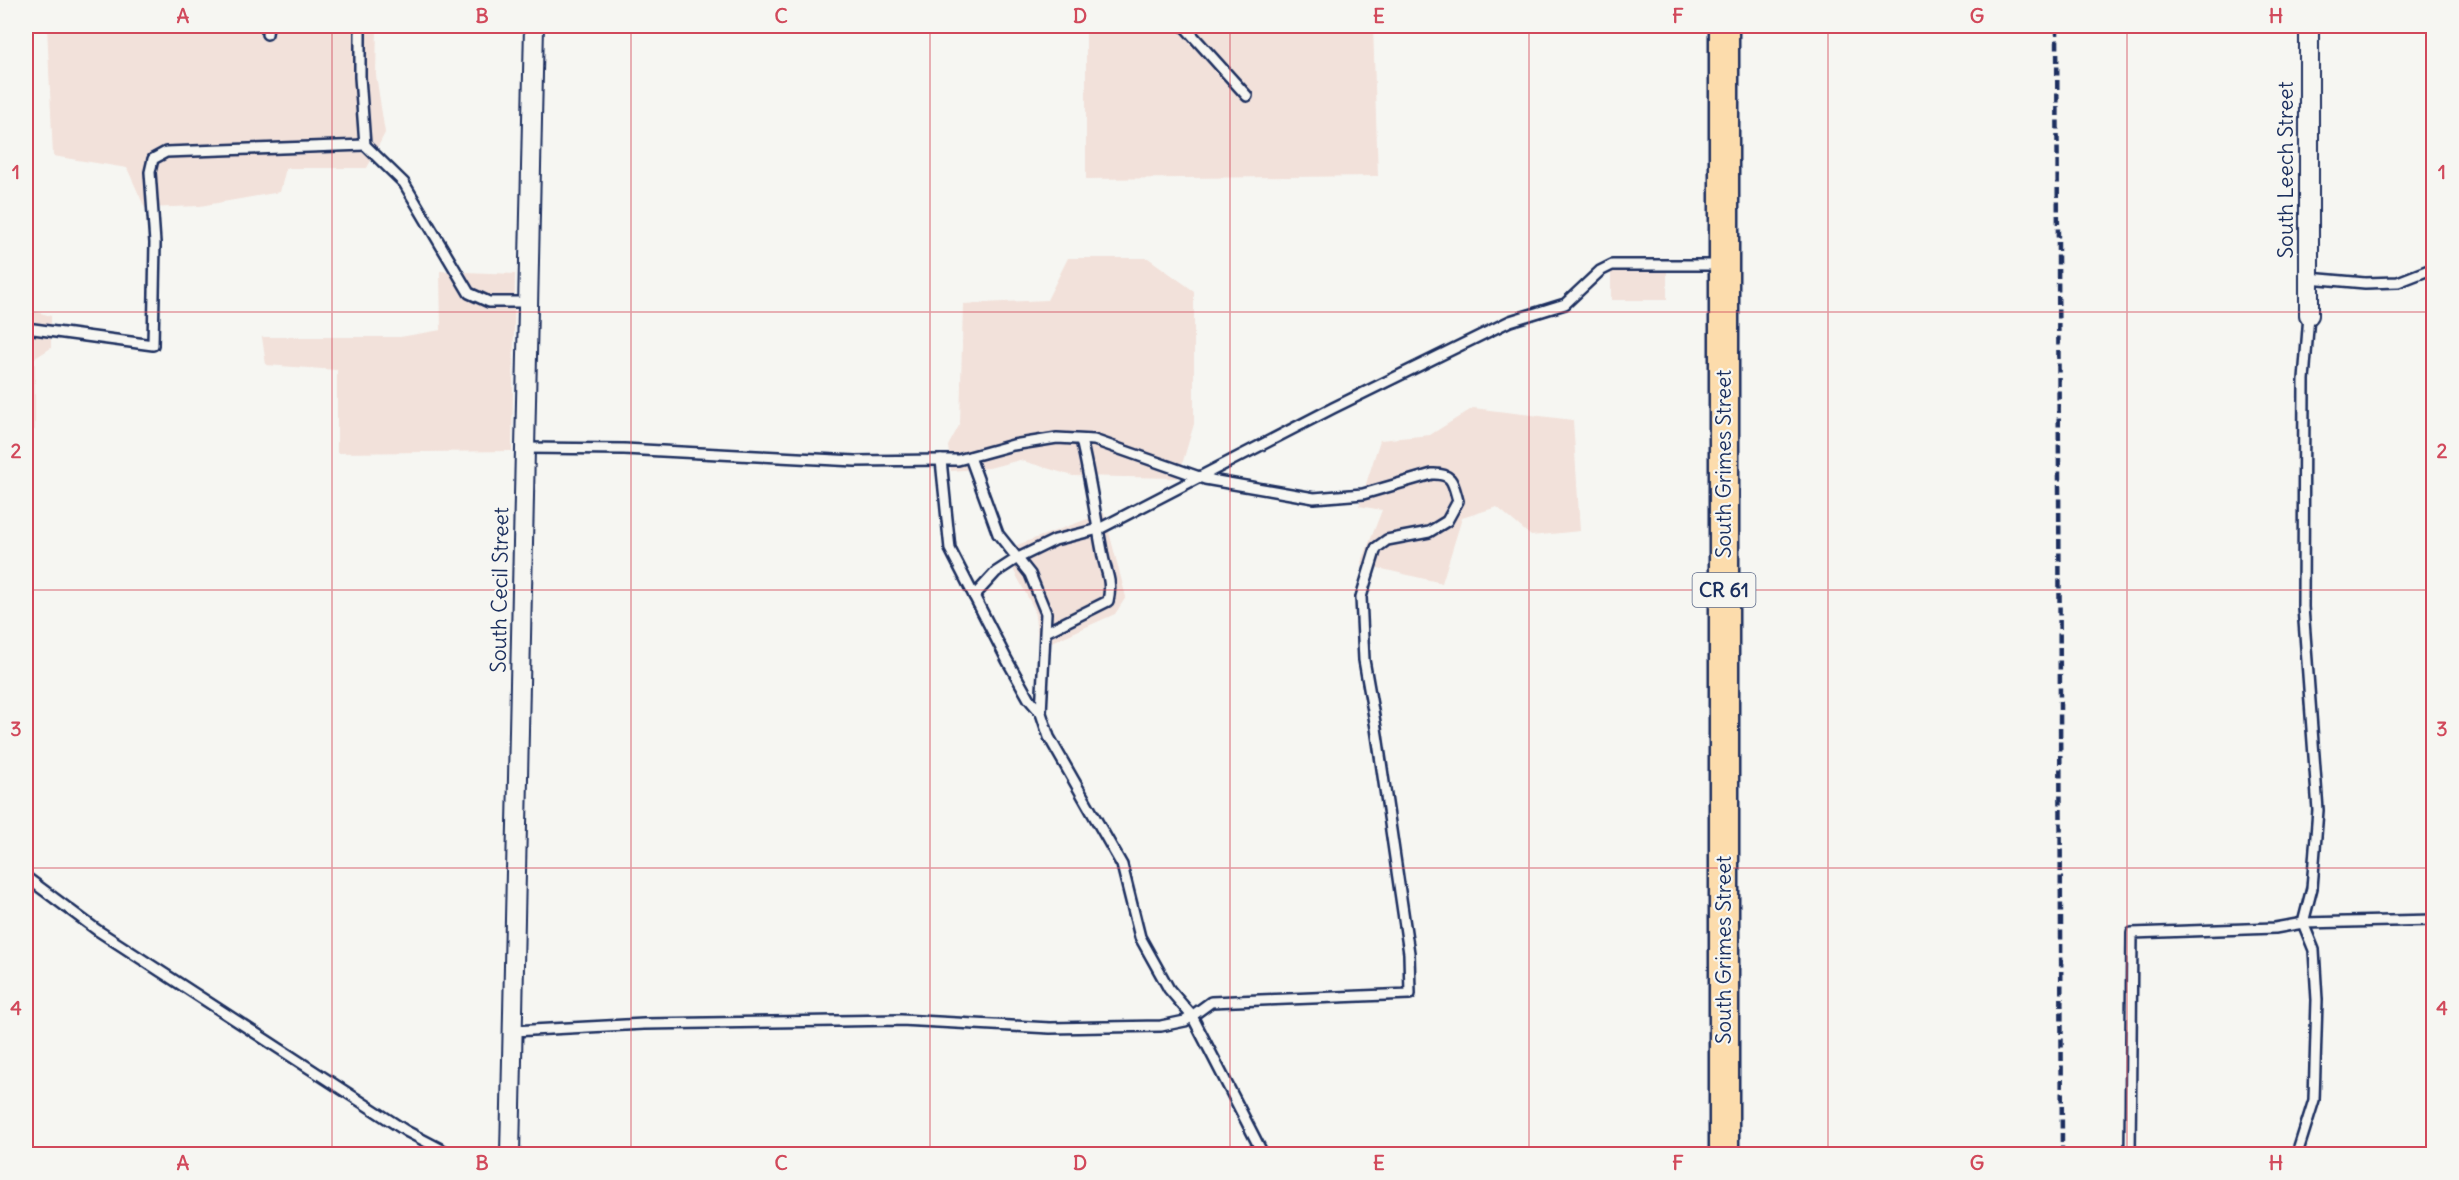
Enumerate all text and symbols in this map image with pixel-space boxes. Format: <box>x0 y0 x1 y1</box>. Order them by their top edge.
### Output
text: A <box>177 3 190 28</box>
text: B <box>475 3 489 28</box>
text: C <box>774 3 788 28</box>
text: D <box>1073 3 1087 28</box>
text: E <box>1373 3 1385 28</box>
text: F <box>1672 3 1684 28</box>
text: G <box>1970 3 1984 28</box>
text: H <box>2269 3 2283 28</box>
street label: South Leech Street <box>2272 81 2299 259</box>
text: 1 <box>12 159 20 184</box>
text: 1 <box>2438 159 2446 184</box>
street label: South Grimes Street <box>1710 370 1737 558</box>
text: 2 <box>11 438 22 463</box>
text: 2 <box>2437 438 2448 463</box>
street label: South Cecil Street <box>485 507 514 673</box>
road number: CR 61 <box>1692 573 1756 607</box>
text: 3 <box>10 716 22 741</box>
text: 3 <box>2436 716 2448 741</box>
street label: South Grimes Street <box>1710 856 1737 1044</box>
text: 4 <box>10 995 22 1020</box>
text: 4 <box>2436 995 2448 1020</box>
text: A <box>177 1150 190 1175</box>
text: B <box>475 1150 489 1175</box>
text: C <box>774 1150 788 1175</box>
text: D <box>1073 1150 1087 1175</box>
text: E <box>1373 1150 1385 1175</box>
text: F <box>1672 1150 1684 1175</box>
text: G <box>1970 1150 1984 1175</box>
text: H <box>2269 1150 2283 1175</box>

